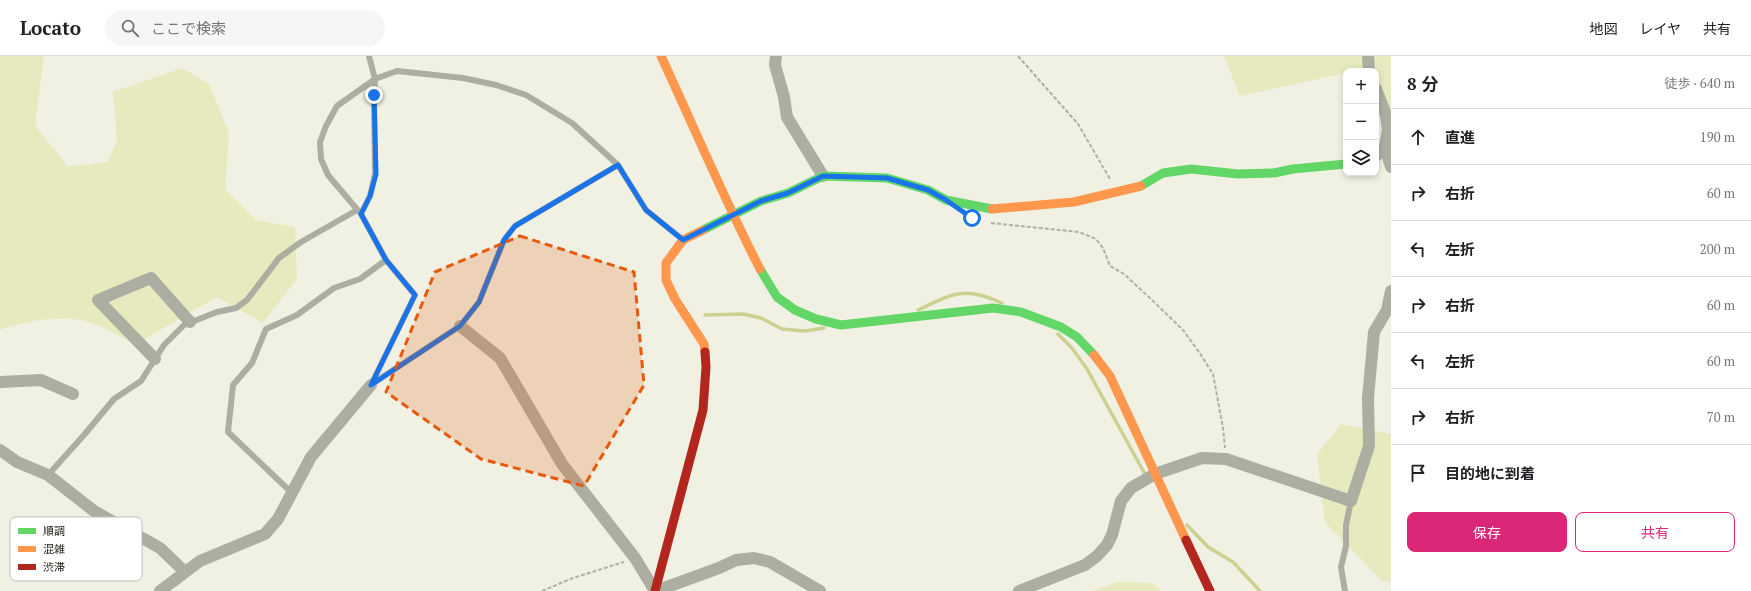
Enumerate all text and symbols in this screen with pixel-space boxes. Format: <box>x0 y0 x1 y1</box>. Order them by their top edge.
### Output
search box <box>105 10 385 46</box>
text: Locato <box>20 15 81 40</box>
icon: search <box>119 17 141 39</box>
text: ここで検索 <box>151 18 226 38</box>
text: 地図 <box>1589 19 1617 38</box>
text: レイヤ <box>1639 19 1681 38</box>
text: 共有 <box>1703 19 1731 38</box>
map controls <box>1343 68 1379 176</box>
button: + <box>1343 68 1379 104</box>
text: 8 分 <box>1407 72 1438 95</box>
text: 徒歩 · 640 m <box>1664 74 1735 92</box>
route end <box>365 86 383 104</box>
button: − <box>1343 104 1379 140</box>
icon: ahead <box>1407 126 1429 148</box>
text: 直進 <box>1445 127 1475 147</box>
text: 190 m <box>1700 128 1735 146</box>
button: layers <box>1343 140 1379 176</box>
icon: right <box>1407 182 1429 204</box>
text: 右折 <box>1445 183 1475 203</box>
text: 60 m <box>1707 184 1735 202</box>
route start <box>963 209 981 227</box>
icon: left <box>1407 238 1429 260</box>
text: 左折 <box>1445 239 1475 259</box>
text: 200 m <box>1700 240 1735 258</box>
icon: right <box>1407 294 1429 316</box>
text: 右折 <box>1445 295 1475 315</box>
text: 60 m <box>1707 296 1735 314</box>
icon: left <box>1407 350 1429 372</box>
text: 左折 <box>1445 351 1475 371</box>
text: 60 m <box>1707 352 1735 370</box>
icon: right <box>1407 406 1429 428</box>
text: 右折 <box>1445 407 1475 427</box>
text: 70 m <box>1707 408 1735 426</box>
icon: arrive <box>1407 462 1429 484</box>
text: 目的地に到着 <box>1445 463 1535 483</box>
button: 保存 <box>1407 512 1567 552</box>
button: 共有 <box>1575 512 1735 552</box>
legend <box>10 517 142 581</box>
text: 順調 <box>43 524 65 538</box>
text: 混雑 <box>43 542 65 556</box>
text: 渋滞 <box>43 560 65 574</box>

